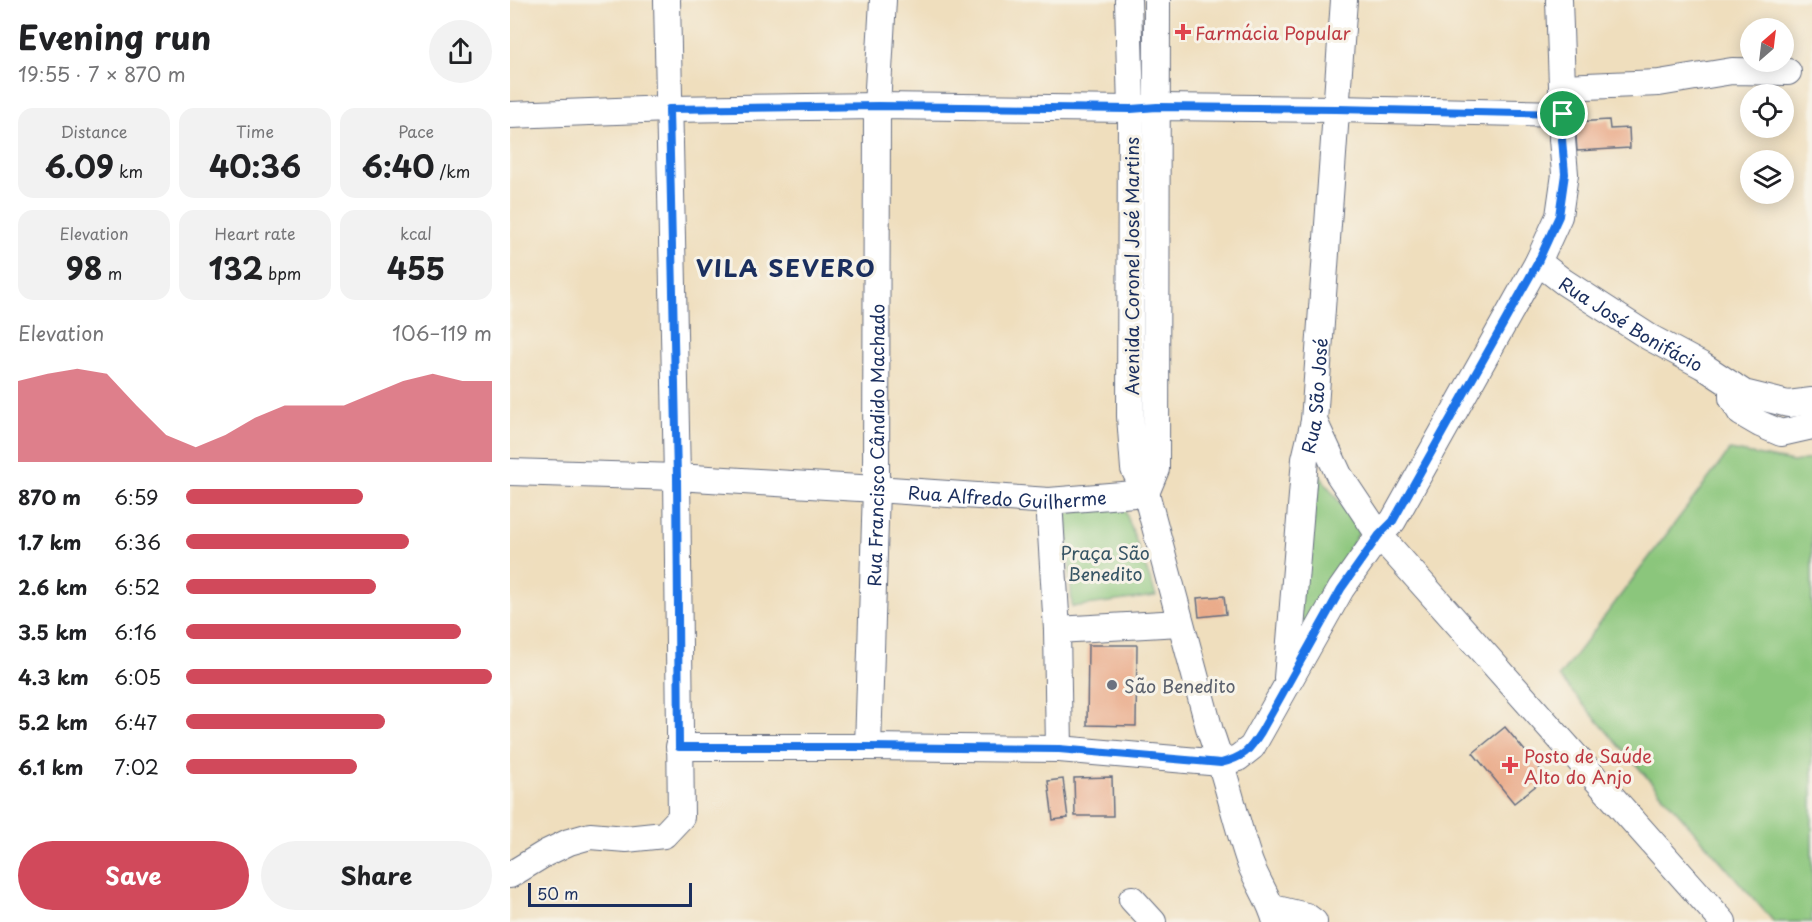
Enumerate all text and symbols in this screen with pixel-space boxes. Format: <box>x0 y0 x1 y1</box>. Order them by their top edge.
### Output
text: Evening run <box>18 11 211 61</box>
north arrow <box>1740 18 1794 72</box>
map controls <box>1740 18 1794 204</box>
place label: Farmácia Popular <box>1195 19 1351 46</box>
button: share <box>429 20 492 83</box>
marker: Farmácia Popular <box>1176 25 1190 39</box>
text: 19:55 · 7 × 870 m <box>18 59 186 89</box>
button: locate <box>1740 84 1794 138</box>
pin <box>1537 88 1588 139</box>
icon: arrive <box>1546 97 1579 130</box>
text: Distance <box>60 119 128 143</box>
text: Time <box>236 119 274 143</box>
text: Pace <box>398 119 434 143</box>
street label: Avenida Coronel José Martins <box>1118 137 1145 395</box>
text: 6.09 <box>45 143 114 188</box>
text: 40:36 <box>209 143 301 188</box>
text: 6:40 <box>362 143 434 188</box>
button: layers <box>1740 150 1794 204</box>
text: km <box>114 159 143 183</box>
text: /km <box>434 159 470 183</box>
text: Elevation <box>59 221 129 245</box>
text: Heart rate <box>215 221 295 245</box>
text: kcal <box>400 221 432 245</box>
text: 98 <box>66 245 102 290</box>
text: 132 <box>209 245 263 290</box>
text: 455 <box>387 245 445 290</box>
district label: VILA SEVERO <box>696 249 876 285</box>
text: m <box>102 261 122 285</box>
text: bpm <box>263 261 301 285</box>
street label: Rua José Bonifácio <box>1554 269 1708 377</box>
street label: Rua Francisco Cândido Machado <box>859 304 890 587</box>
text: Elevation <box>18 318 104 348</box>
text: 106–119 m <box>392 318 492 348</box>
street label: Rua São José <box>1293 337 1333 456</box>
street label: Rua Alfredo Guilherme <box>907 478 1108 515</box>
text: 870 m <box>18 482 81 512</box>
text: 6:59 <box>114 482 159 512</box>
text: 1.7 km <box>18 527 81 557</box>
text: 6:36 <box>114 527 161 557</box>
park label: Praça São Benedito <box>1060 539 1150 587</box>
text: 2.6 km <box>18 572 87 602</box>
text: 6:52 <box>114 572 160 602</box>
text: 3.5 km <box>18 617 87 647</box>
text: 6:16 <box>114 617 157 647</box>
text: 4.3 km <box>18 662 89 692</box>
text: 6:05 <box>114 662 161 692</box>
place label: São Benedito <box>1124 672 1236 699</box>
marker: São Benedito <box>1105 678 1119 692</box>
text: 5.2 km <box>18 707 88 737</box>
text: 6:47 <box>114 707 157 737</box>
place label: Posto de Saúde Alto do Anjo <box>1524 742 1652 790</box>
text: 6.1 km <box>18 752 83 782</box>
text: 7:02 <box>114 752 159 782</box>
marker: Posto de Saúde Alto do Anjo <box>1501 756 1519 774</box>
button: Save <box>18 841 249 910</box>
button: Share <box>261 841 492 910</box>
scale bar <box>528 880 692 908</box>
text: 50 m <box>537 881 578 905</box>

